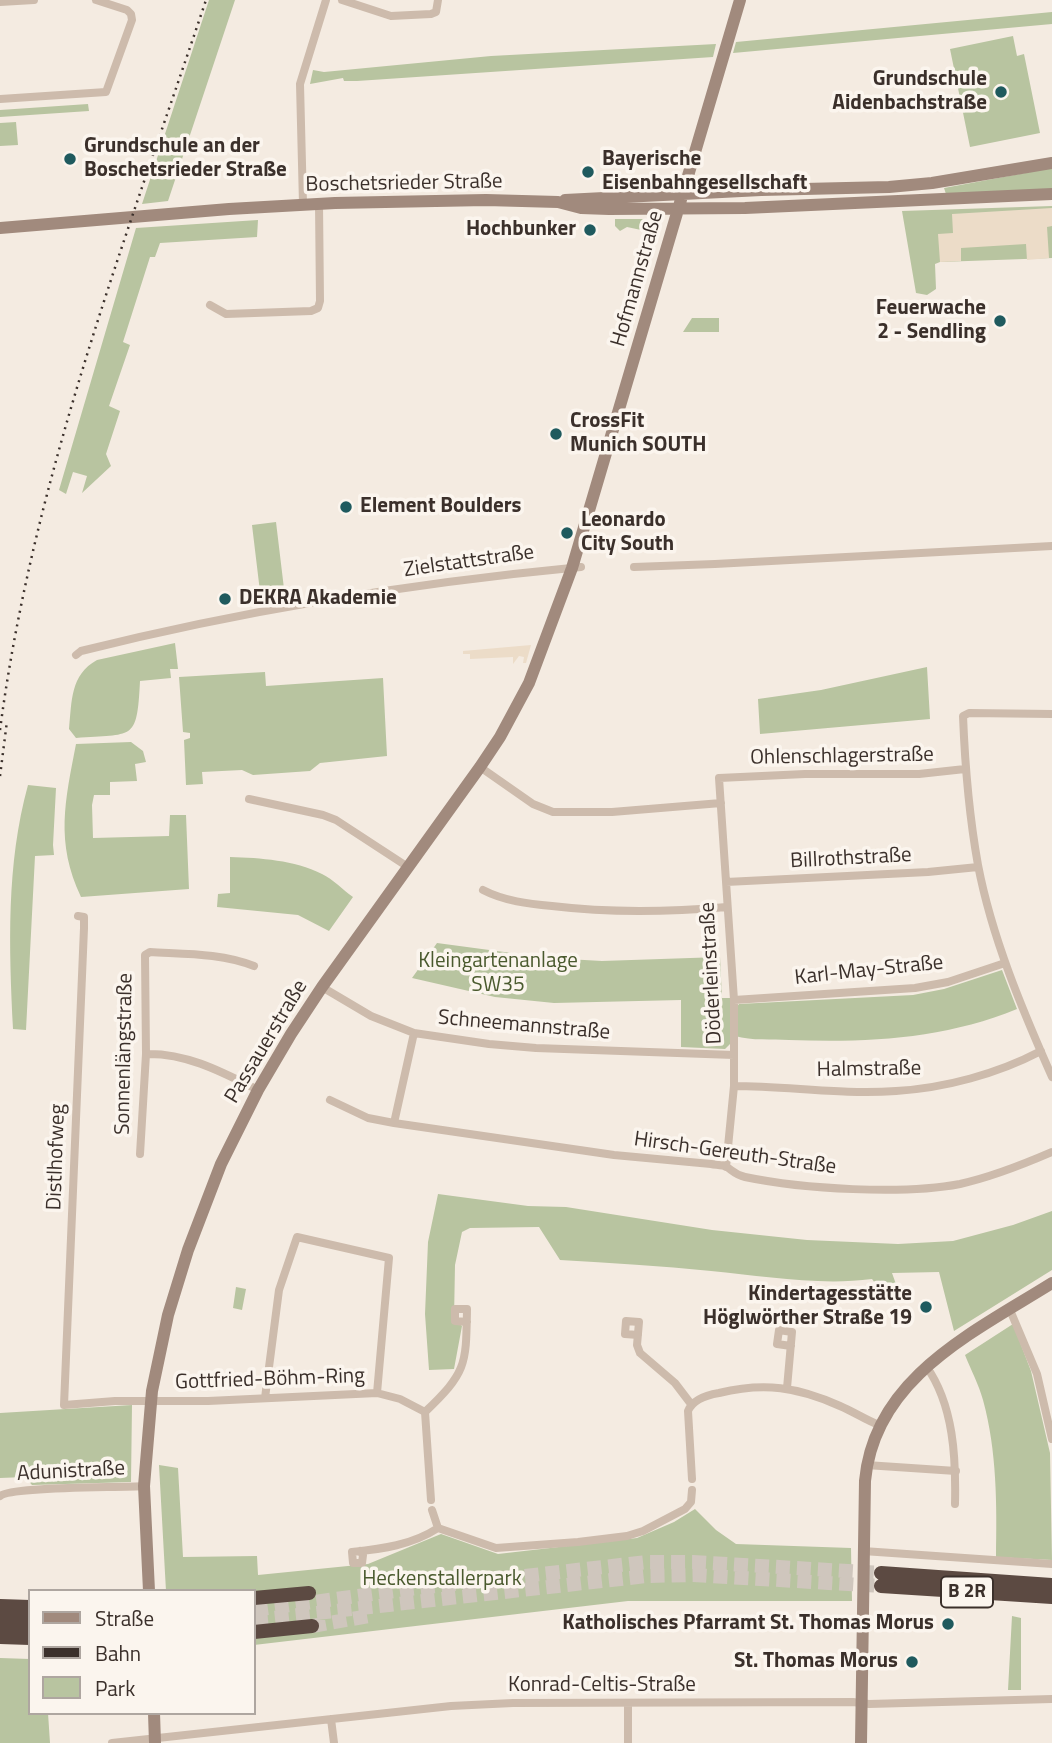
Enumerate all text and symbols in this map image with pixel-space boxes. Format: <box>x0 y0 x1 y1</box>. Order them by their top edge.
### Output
place label: Grundschule Aidenbachstraße <box>832 67 987 117</box>
marker: Grundschule Aidenbachstraße <box>993 84 1009 100</box>
place label: Grundschule an der Boschetsrieder Straße <box>84 134 287 184</box>
place label: Bayerische Eisenbahngesellschaft <box>602 147 807 197</box>
marker: Grundschule an der Boschetsrieder Straße <box>62 151 78 167</box>
marker: Bayerische Eisenbahngesellschaft <box>580 164 596 180</box>
street label: Boschetsrieder Straße <box>305 170 503 198</box>
street label: Hofmannstraße <box>607 208 669 350</box>
place label: Hochbunker <box>466 217 576 243</box>
marker: Hochbunker <box>582 222 598 238</box>
place label: Feuerwache 2 - Sendling <box>876 296 986 346</box>
marker: Feuerwache 2 - Sendling <box>992 313 1008 329</box>
place label: CrossFit Munich SOUTH <box>570 409 706 459</box>
marker: CrossFit Munich SOUTH <box>548 426 564 442</box>
place label: Element Boulders <box>360 494 521 520</box>
marker: Element Boulders <box>338 499 354 515</box>
place label: Leonardo City South <box>581 508 674 558</box>
marker: Leonardo City South <box>559 525 575 541</box>
street label: Zielstattstraße <box>402 540 536 584</box>
place label: DEKRA Akademie <box>239 586 397 612</box>
marker: DEKRA Akademie <box>217 591 233 607</box>
street label: Ohlenschlagerstraße <box>750 743 934 771</box>
street label: Billrothstraße <box>790 843 912 875</box>
street label: Döderleinstraße <box>696 901 728 1045</box>
park label: Kleingartenanlage SW35 <box>418 949 578 999</box>
street label: Karl-May-Straße <box>793 951 945 991</box>
street label: Sonnenlängstraße <box>111 973 139 1135</box>
street label: Passauerstraße <box>220 976 314 1108</box>
street label: Schneemannstraße <box>437 1006 611 1046</box>
street label: Halmstraße <box>816 1056 922 1084</box>
street label: Distlhofweg <box>43 1103 71 1211</box>
street label: Hirsch-Gereuth-Straße <box>632 1127 838 1181</box>
place label: Kindertagesstätte Höglwörther Straße 19 <box>703 1282 912 1332</box>
marker: Kindertagesstätte Höglwörther Straße 19 <box>918 1299 934 1315</box>
street label: Gottfried-Böhm-Ring <box>175 1364 365 1396</box>
street label: Adunistraße <box>16 1457 126 1487</box>
park label: Heckenstallerpark <box>362 1567 522 1593</box>
road number: B 2R <box>941 1576 993 1608</box>
legend <box>28 1589 256 1715</box>
text: Straße <box>95 1602 154 1634</box>
place label: Katholisches Pfarramt St. Thomas Morus <box>562 1611 934 1637</box>
marker: Katholisches Pfarramt St. Thomas Morus <box>940 1616 956 1632</box>
text: Bahn <box>95 1637 141 1669</box>
place label: St. Thomas Morus <box>734 1649 898 1675</box>
marker: St. Thomas Morus <box>904 1654 920 1670</box>
text: Park <box>95 1672 135 1704</box>
street label: Konrad-Celtis-Straße <box>508 1673 696 1699</box>

